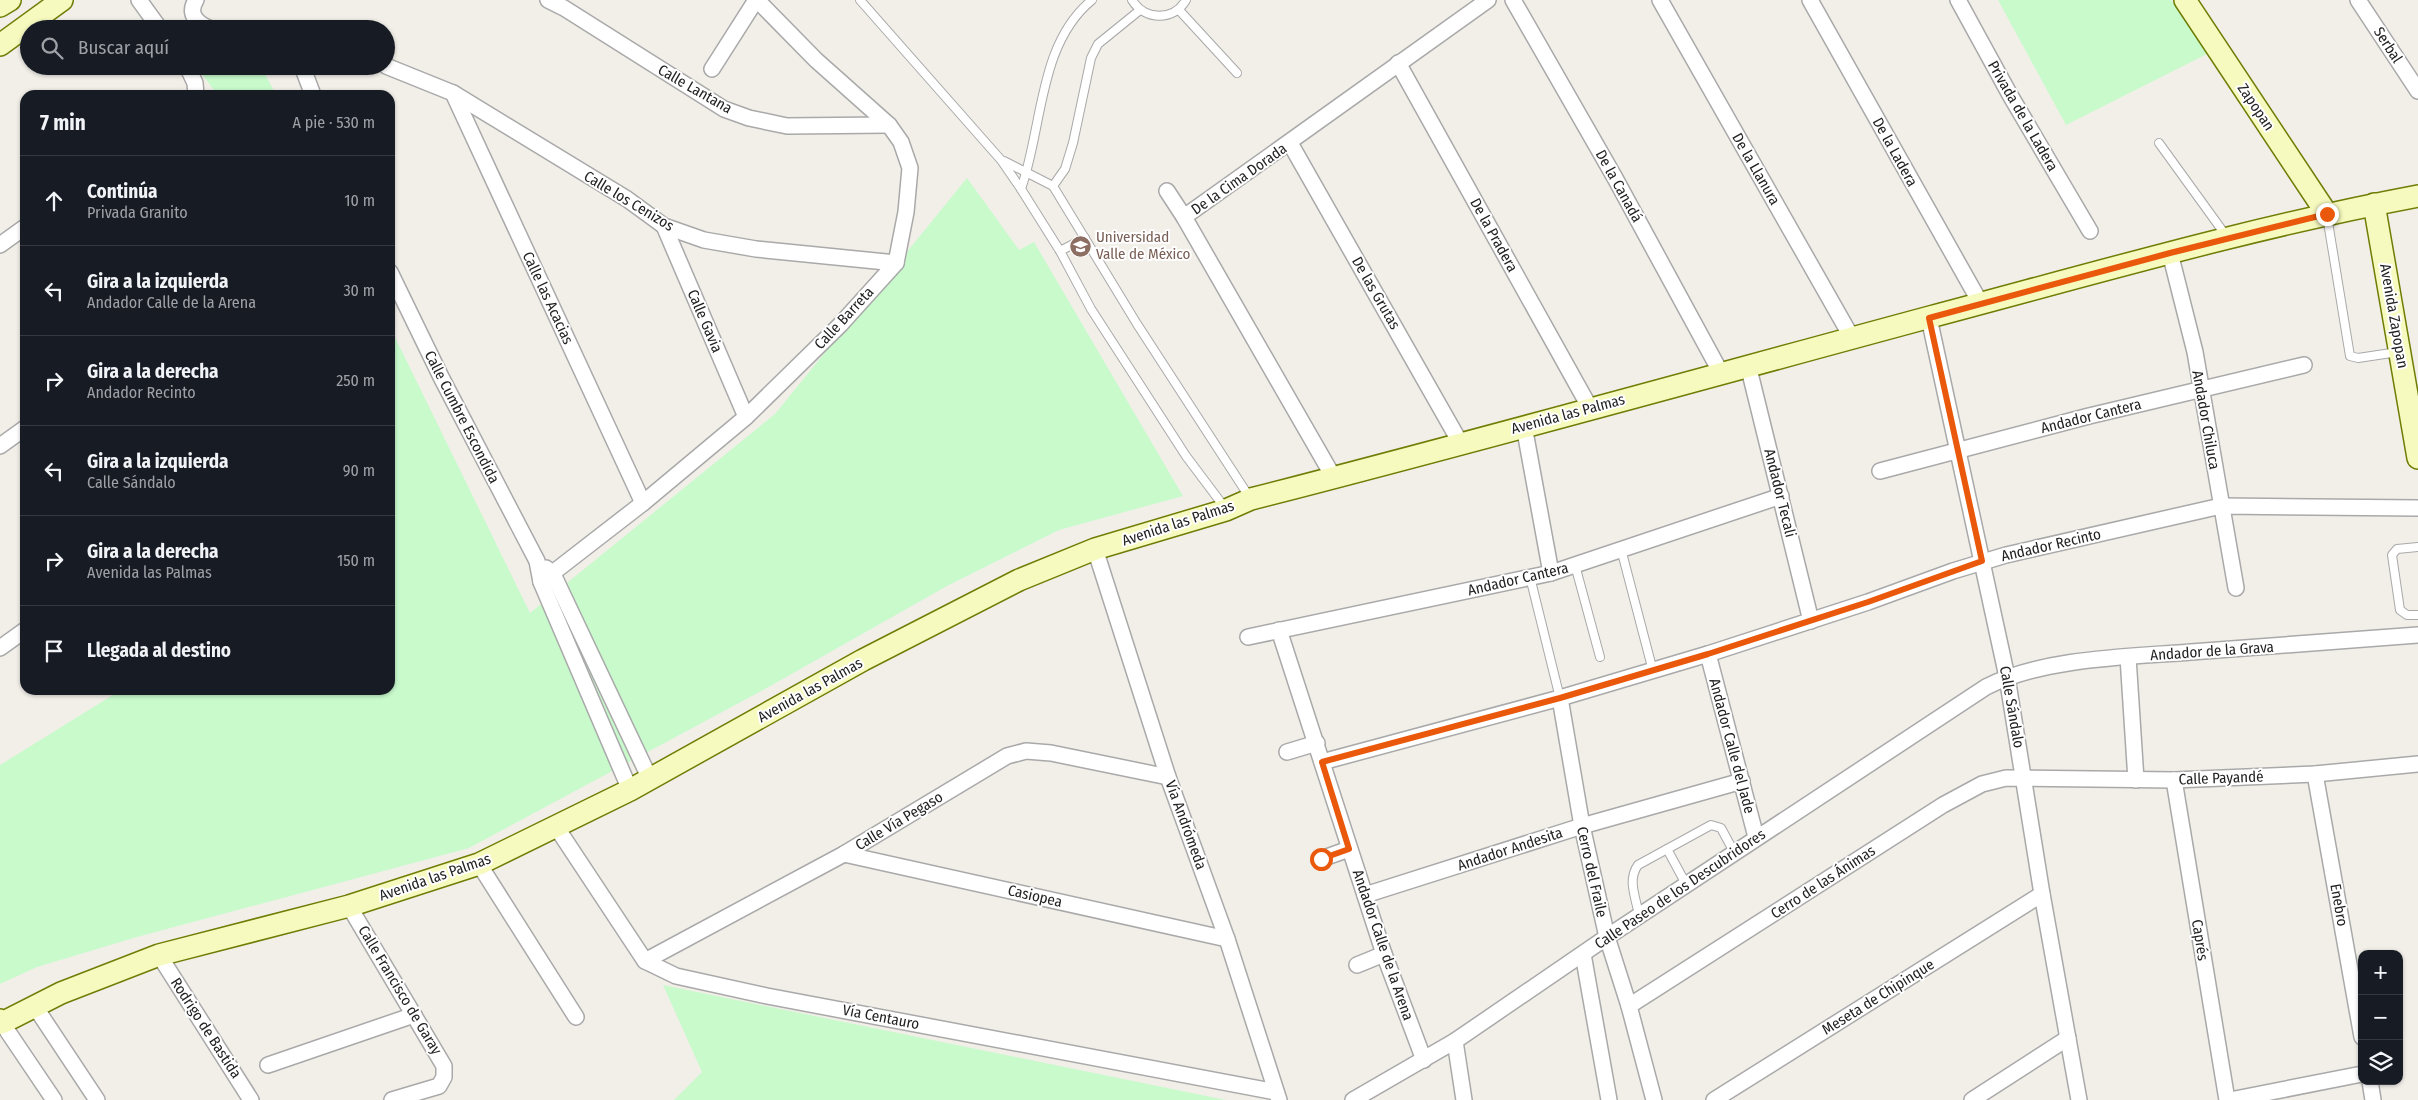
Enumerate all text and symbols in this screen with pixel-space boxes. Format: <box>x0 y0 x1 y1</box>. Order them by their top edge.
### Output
search box <box>20 20 395 75</box>
street label: Serbal <box>2370 24 2406 66</box>
icon: search <box>38 34 66 62</box>
text: Buscar aquí <box>78 36 169 59</box>
street label: Privada de la Ladera <box>1984 58 2062 174</box>
street label: Calle Lantana <box>655 61 735 117</box>
street label: Zapopan <box>2234 80 2278 134</box>
text: 7 min <box>40 110 86 136</box>
text: A pie · 530 m <box>293 113 375 132</box>
street label: De la Ladera <box>1869 114 1921 190</box>
street label: De la Llanura <box>1728 130 1784 208</box>
street label: De la Cima Dorada <box>1188 139 1290 219</box>
street label: De la Canadá <box>1592 147 1646 225</box>
street label: Calle los Cenizos <box>581 167 677 235</box>
text: Continúa <box>87 180 158 203</box>
icon: ahead <box>40 187 68 215</box>
text: 10 m <box>344 191 375 210</box>
street label: De la Pradera <box>1466 195 1522 275</box>
text: Privada Granito <box>87 203 188 222</box>
route end <box>2316 203 2339 226</box>
place label: Universidad Valle de México <box>1096 228 1190 263</box>
school or university icon: Universidad Valle de México <box>1068 234 1092 258</box>
street label: Calle las Acacias <box>519 249 577 347</box>
street label: De las Grutas <box>1348 253 1404 333</box>
street label: Avenida Zapopan <box>2376 262 2412 370</box>
text: Gira a la izquierda <box>87 270 229 293</box>
icon: left <box>40 277 68 305</box>
text: 30 m <box>343 281 375 300</box>
street label: Calle Barreta <box>811 283 877 353</box>
street label: Calle Gavia <box>684 287 726 355</box>
text: Andador Calle de la Arena <box>87 293 256 312</box>
street label: Calle Cumbre Escondida <box>421 348 503 486</box>
text: Gira a la derecha <box>87 360 219 383</box>
icon: right <box>40 367 68 395</box>
street label: Andador Chiluca <box>2188 369 2224 471</box>
text: 250 m <box>336 371 375 390</box>
text: Andador Recinto <box>87 383 196 402</box>
street label: Avenida las Palmas <box>1509 390 1627 438</box>
street label: Andador Cantera <box>2039 395 2143 437</box>
street label: Andador Tecali <box>1760 447 1800 539</box>
text: Gira a la izquierda <box>87 450 229 473</box>
icon: left <box>40 457 68 485</box>
text: 90 m <box>343 461 375 480</box>
text: Calle Sándalo <box>87 473 176 492</box>
street label: Avenida las Palmas <box>1120 496 1236 550</box>
street label: Andador Recinto <box>1999 525 2103 565</box>
text: Gira a la derecha <box>87 540 219 563</box>
icon: right <box>40 547 68 575</box>
text: 150 m <box>337 551 375 570</box>
street label: Andador Cantera <box>1466 559 1570 599</box>
text: Avenida las Palmas <box>87 563 212 582</box>
icon: arrive <box>40 637 68 665</box>
street label: Andador de la Grava <box>2150 638 2274 664</box>
text: Llegada al destino <box>87 639 231 662</box>
street label: Avenida las Palmas <box>754 654 866 726</box>
street label: Calle Sándalo <box>1996 664 2028 750</box>
street label: Andador Calle del Jade <box>1705 676 1759 816</box>
street label: Calle Payandé <box>2178 768 2264 788</box>
street label: Vía Andrómeda <box>1162 778 1210 872</box>
street label: Calle Vía Pegaso <box>852 788 946 854</box>
street label: Andador Andesita <box>1455 824 1565 874</box>
street label: Cerro del Fraile <box>1573 825 1611 919</box>
street label: Calle Paseo de los Descubridores <box>1591 825 1769 953</box>
street label: Cerro de las Ánimas <box>1767 842 1879 922</box>
route start <box>1310 848 1333 871</box>
street label: Avenida las Palmas <box>377 849 493 905</box>
street label: Andador Calle de la Arena <box>1349 867 1417 1023</box>
street label: Casiopea <box>1006 881 1064 911</box>
street label: Enebro <box>2326 882 2352 928</box>
street label: Caprés <box>2188 918 2212 962</box>
street label: Calle Francisco de Garay <box>354 922 446 1058</box>
map controls <box>2358 950 2403 1085</box>
button: + <box>2358 950 2403 995</box>
street label: Meseta de Chipinque <box>1819 955 1937 1039</box>
street label: Rodrigo de Bastida <box>167 974 245 1082</box>
button: − <box>2358 995 2403 1040</box>
street label: Vía Centauro <box>841 1001 921 1033</box>
button: layers <box>2358 1040 2403 1085</box>

